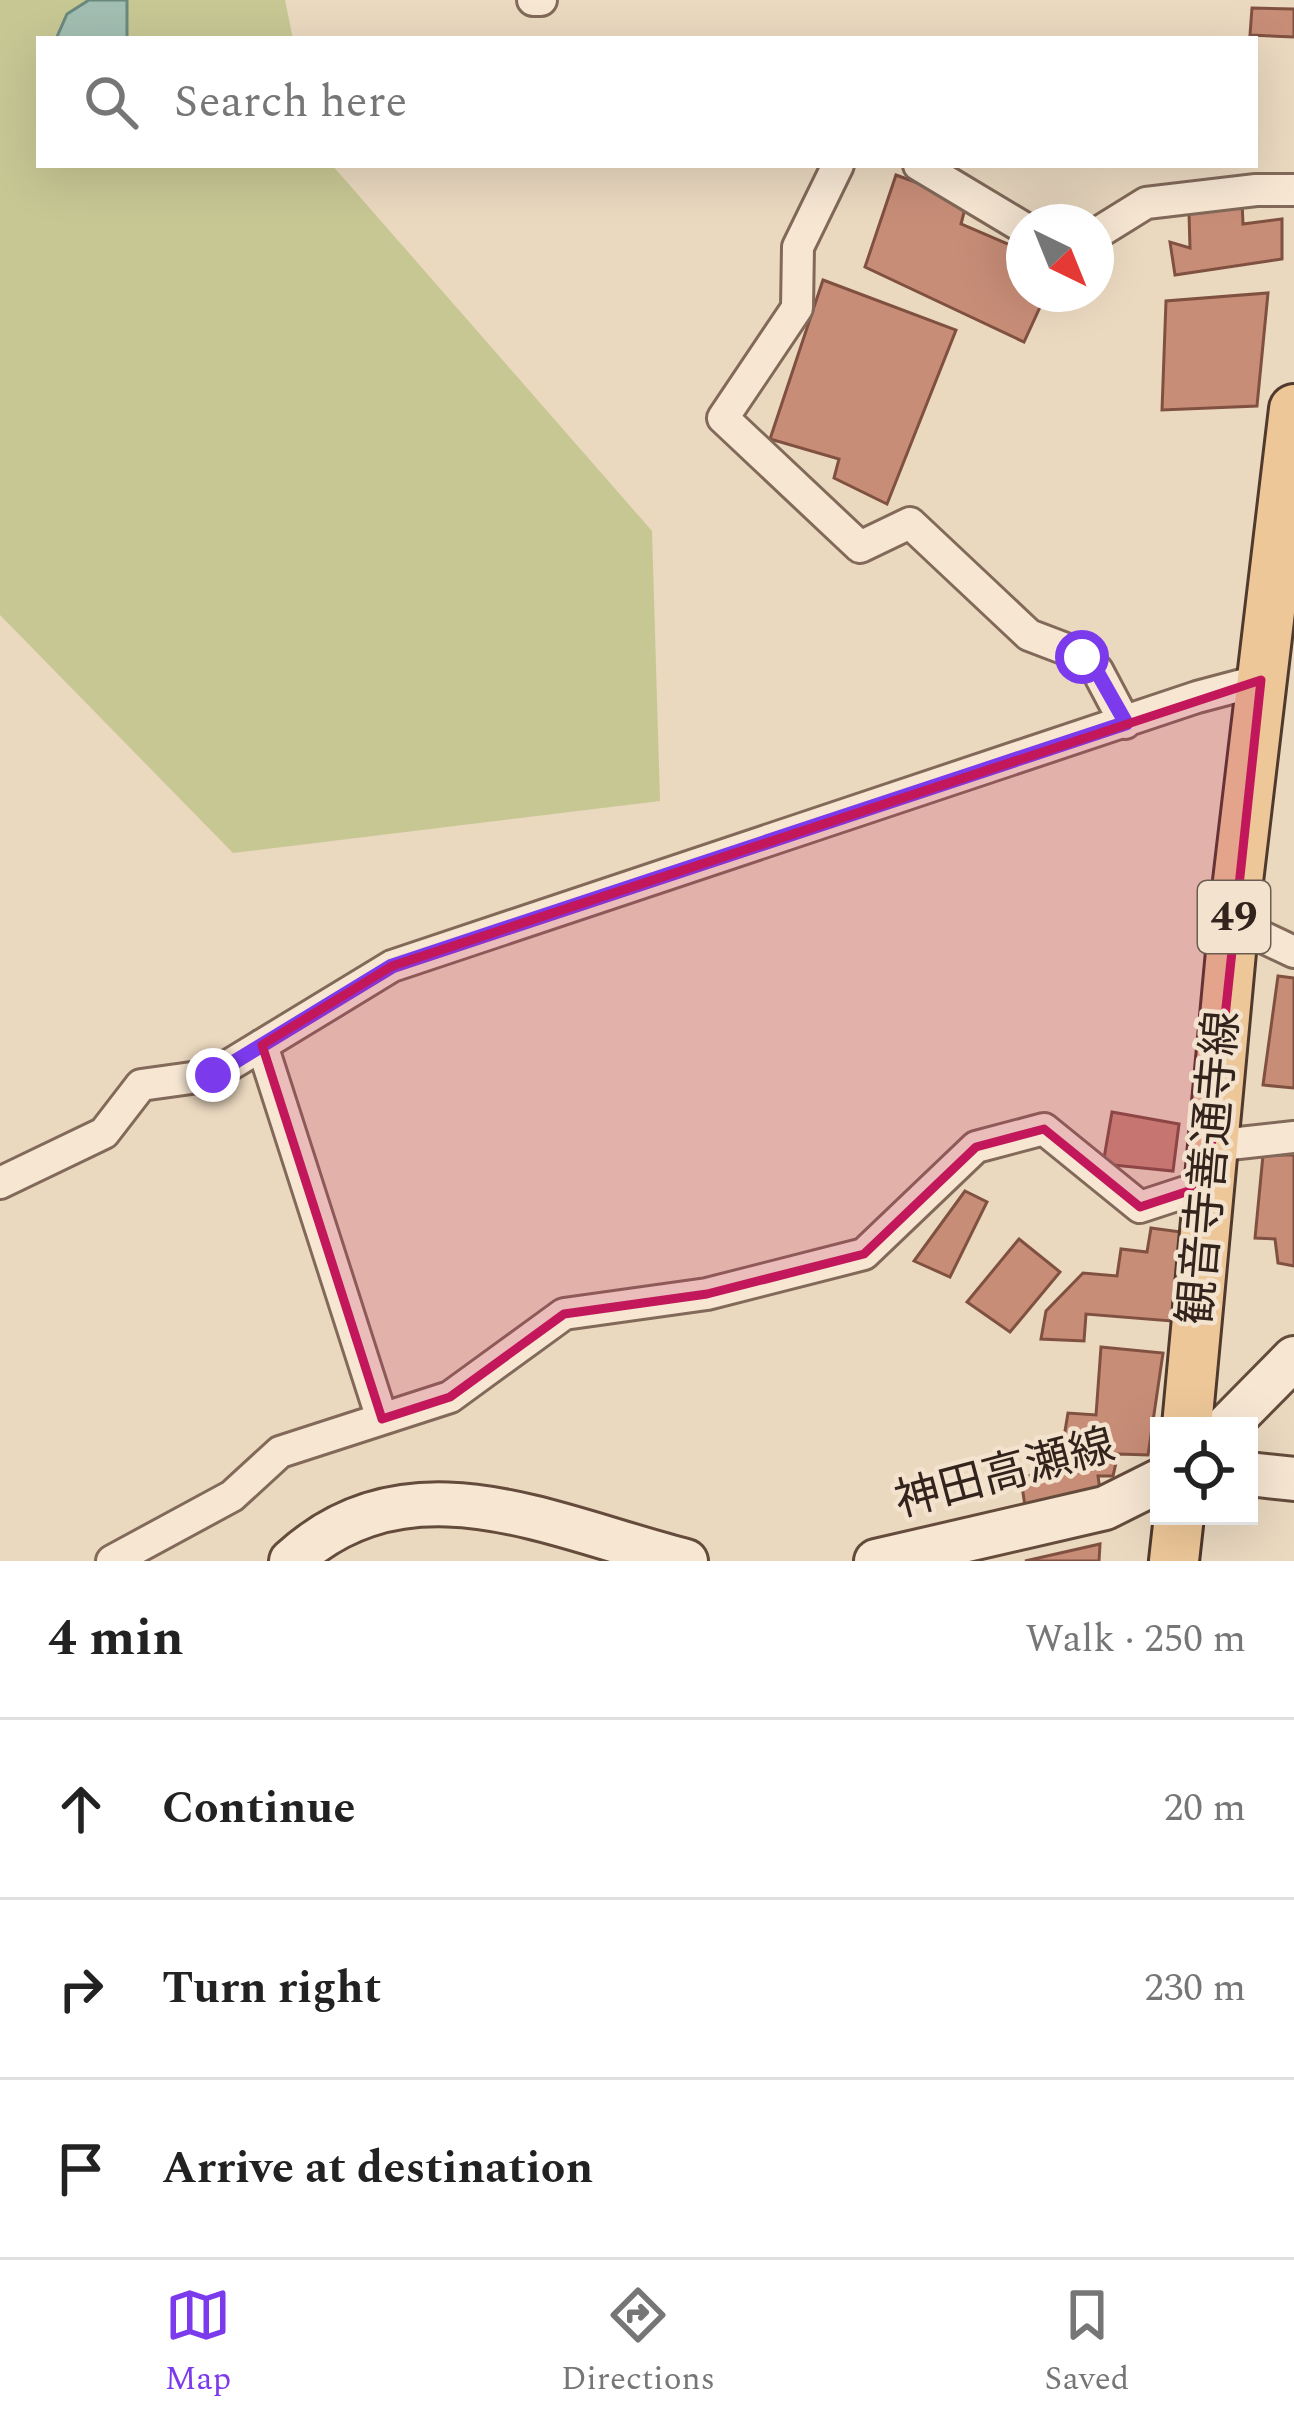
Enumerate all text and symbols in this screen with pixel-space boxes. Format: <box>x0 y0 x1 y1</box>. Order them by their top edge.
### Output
search box <box>36 36 1258 168</box>
text: Search here <box>174 68 407 137</box>
icon: search <box>78 69 144 135</box>
north arrow <box>1006 204 1114 312</box>
route start <box>1055 630 1109 684</box>
road number: 49 <box>1198 881 1270 953</box>
street label: 観音寺善通寺線 <box>1162 1008 1258 1328</box>
route end <box>186 1048 240 1102</box>
street label: 神田高瀬線 <box>887 1412 1123 1536</box>
map controls <box>1150 1417 1258 1525</box>
button: locate <box>1150 1417 1258 1525</box>
text: 4 min <box>48 1600 184 1678</box>
text: Walk · 250 m <box>1025 1610 1246 1669</box>
text: Continue <box>162 1774 355 1843</box>
icon: ahead <box>48 1776 114 1842</box>
text: 20 m <box>1164 1779 1246 1838</box>
text: Turn right <box>162 1954 381 2023</box>
icon: right <box>48 1956 114 2022</box>
text: 230 m <box>1144 1959 1246 2018</box>
text: Arrive at destination <box>162 2134 593 2203</box>
icon: arrive <box>48 2136 114 2202</box>
tab: Map <box>165 2282 231 2404</box>
tab: Directions <box>561 2282 715 2404</box>
tab: Saved <box>1045 2282 1129 2404</box>

